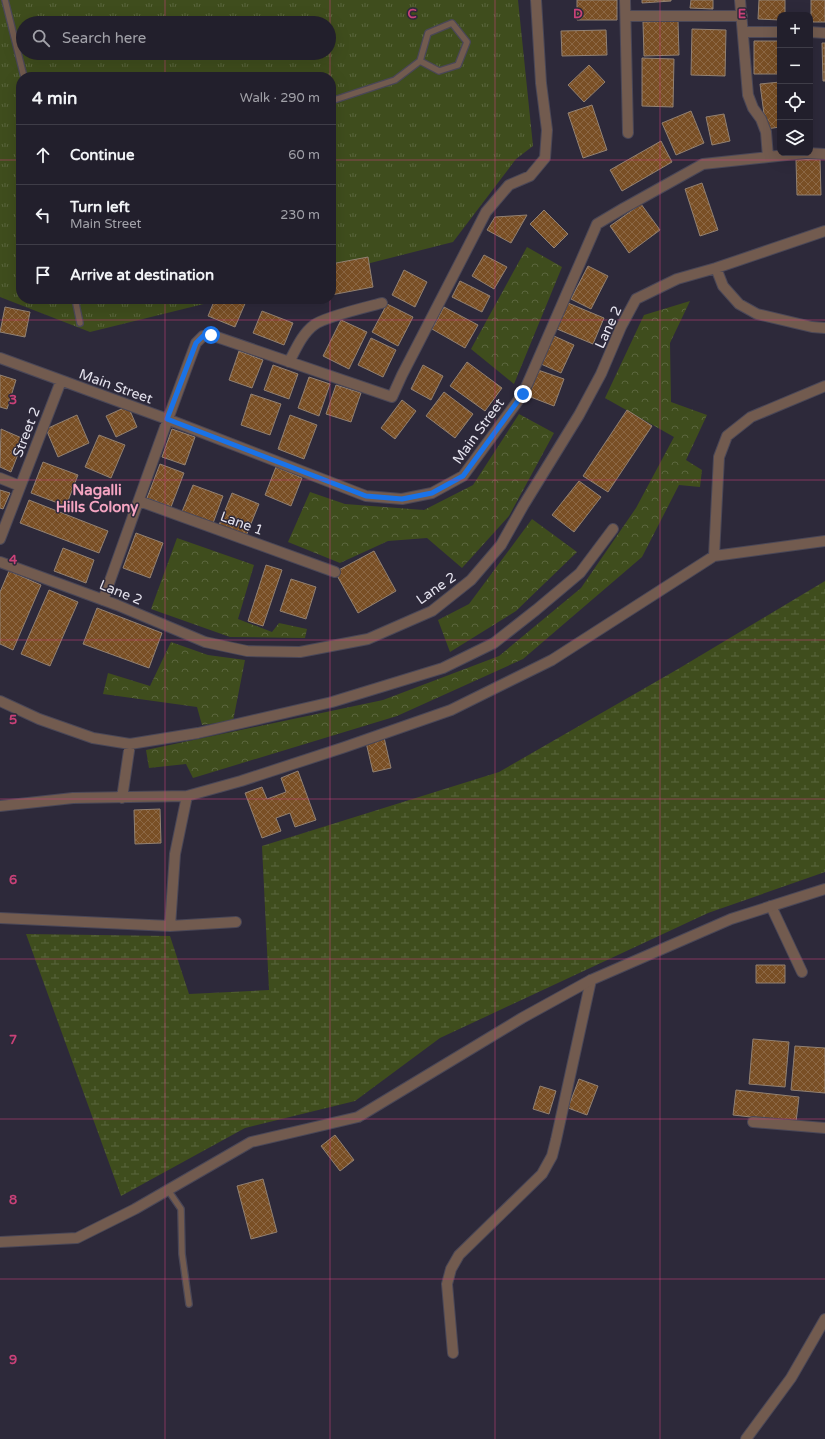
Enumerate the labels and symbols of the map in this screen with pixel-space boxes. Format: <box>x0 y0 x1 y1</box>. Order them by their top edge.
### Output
text: C <box>407 6 417 22</box>
text: D <box>573 6 583 22</box>
text: E <box>738 6 746 22</box>
street label: Lane 2 <box>591 303 626 351</box>
route start <box>202 326 220 344</box>
street label: Main Street <box>77 365 156 408</box>
route end <box>514 385 532 403</box>
text: 3 <box>9 392 17 408</box>
street label: Main Street <box>449 395 508 467</box>
street label: Street 2 <box>9 405 44 460</box>
district label: Nagalli Hills Colony <box>56 481 138 517</box>
street label: Lane 1 <box>218 508 266 539</box>
text: 4 <box>9 552 18 568</box>
street label: Lane 2 <box>413 569 460 608</box>
street label: Lane 2 <box>97 576 145 609</box>
text: 5 <box>9 712 17 728</box>
text: 6 <box>9 872 17 888</box>
text: 7 <box>9 1032 17 1048</box>
text: 8 <box>9 1192 17 1208</box>
text: 9 <box>9 1352 17 1368</box>

